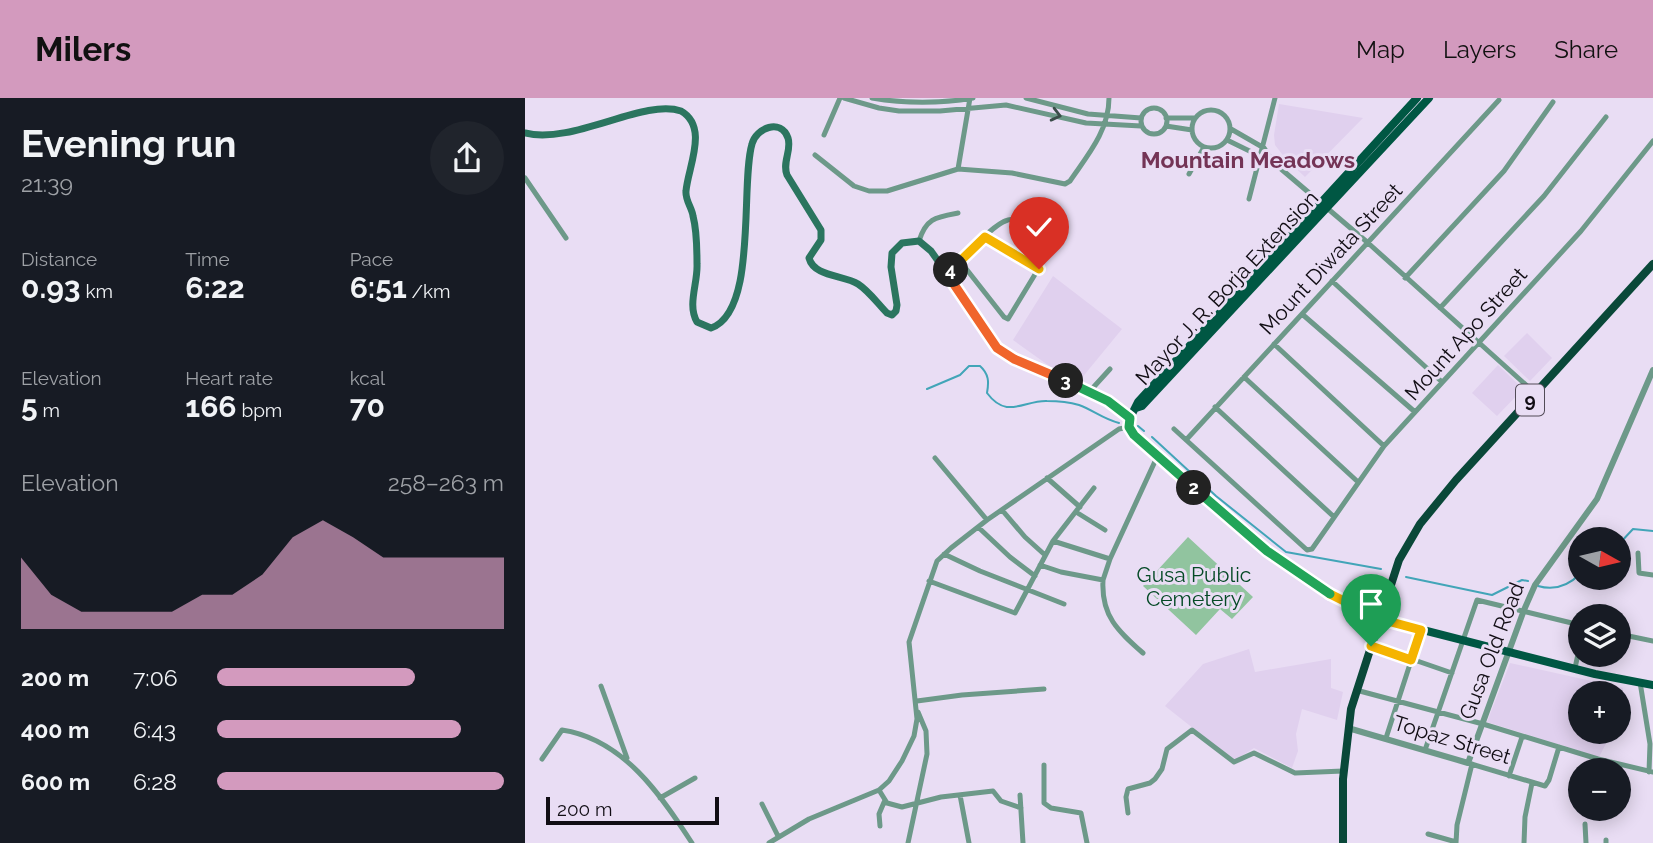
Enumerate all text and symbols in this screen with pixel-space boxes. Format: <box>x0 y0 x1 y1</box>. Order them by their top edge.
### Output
text: Milers <box>35 30 131 69</box>
text: Map <box>1356 35 1405 64</box>
text: Layers <box>1443 35 1516 64</box>
text: Share <box>1554 35 1618 64</box>
one-way arrow <box>1050 107 1062 121</box>
text: Evening run <box>21 121 236 166</box>
button: share <box>430 121 504 195</box>
district label: Mountain Meadows <box>1141 146 1355 173</box>
text: 21:39 <box>21 170 73 197</box>
street label: Mount Diwata Street <box>1254 178 1407 339</box>
street label: Mayor J. R. Borja Extension <box>1130 185 1323 390</box>
pin <box>1009 197 1069 269</box>
icon: check <box>1020 208 1058 246</box>
text: Distance <box>21 248 97 270</box>
text: Time <box>185 248 230 270</box>
text: Pace <box>350 248 393 270</box>
pin: 4 <box>933 252 969 288</box>
text: 4 <box>945 258 956 280</box>
street label: Mount Apo Street <box>1399 262 1532 405</box>
text: 0.93 <box>21 270 81 305</box>
text: 6:22 <box>185 270 245 305</box>
text: 6:51 <box>350 270 407 305</box>
text: km <box>81 280 113 302</box>
text: /km <box>407 280 451 302</box>
pin: 3 <box>1049 364 1083 398</box>
text: Elevation <box>21 367 102 389</box>
text: Heart rate <box>185 367 273 389</box>
text: kcal <box>350 367 385 389</box>
text: 3 <box>1060 369 1071 391</box>
road number: 9 <box>1516 384 1544 416</box>
text: 5 <box>21 389 38 424</box>
text: 166 <box>185 389 237 424</box>
text: 70 <box>350 389 385 424</box>
text: m <box>38 399 60 421</box>
text: bpm <box>237 399 282 421</box>
text: Elevation <box>21 469 119 496</box>
text: 258–263 m <box>388 469 504 496</box>
pin: 2 <box>1177 470 1211 506</box>
text: 2 <box>1188 476 1199 498</box>
north arrow <box>1568 527 1631 590</box>
map controls <box>1568 527 1631 821</box>
park label: Gusa Public Cemetery <box>1137 562 1251 611</box>
pin <box>1341 574 1401 646</box>
street label: Gusa Old Road <box>1454 579 1529 723</box>
icon: arrive <box>1352 585 1390 623</box>
button: layers <box>1568 604 1631 667</box>
text: 200 m <box>21 664 89 691</box>
text: 7:06 <box>133 664 178 691</box>
button: + <box>1568 681 1631 744</box>
street label: Topaz Street <box>1391 710 1514 769</box>
text: 400 m <box>21 716 89 743</box>
text: 6:43 <box>133 716 176 743</box>
button: − <box>1568 758 1631 821</box>
text: 600 m <box>21 768 90 795</box>
text: 6:28 <box>133 768 177 795</box>
scale bar <box>546 794 719 826</box>
text: 200 m <box>557 798 612 820</box>

